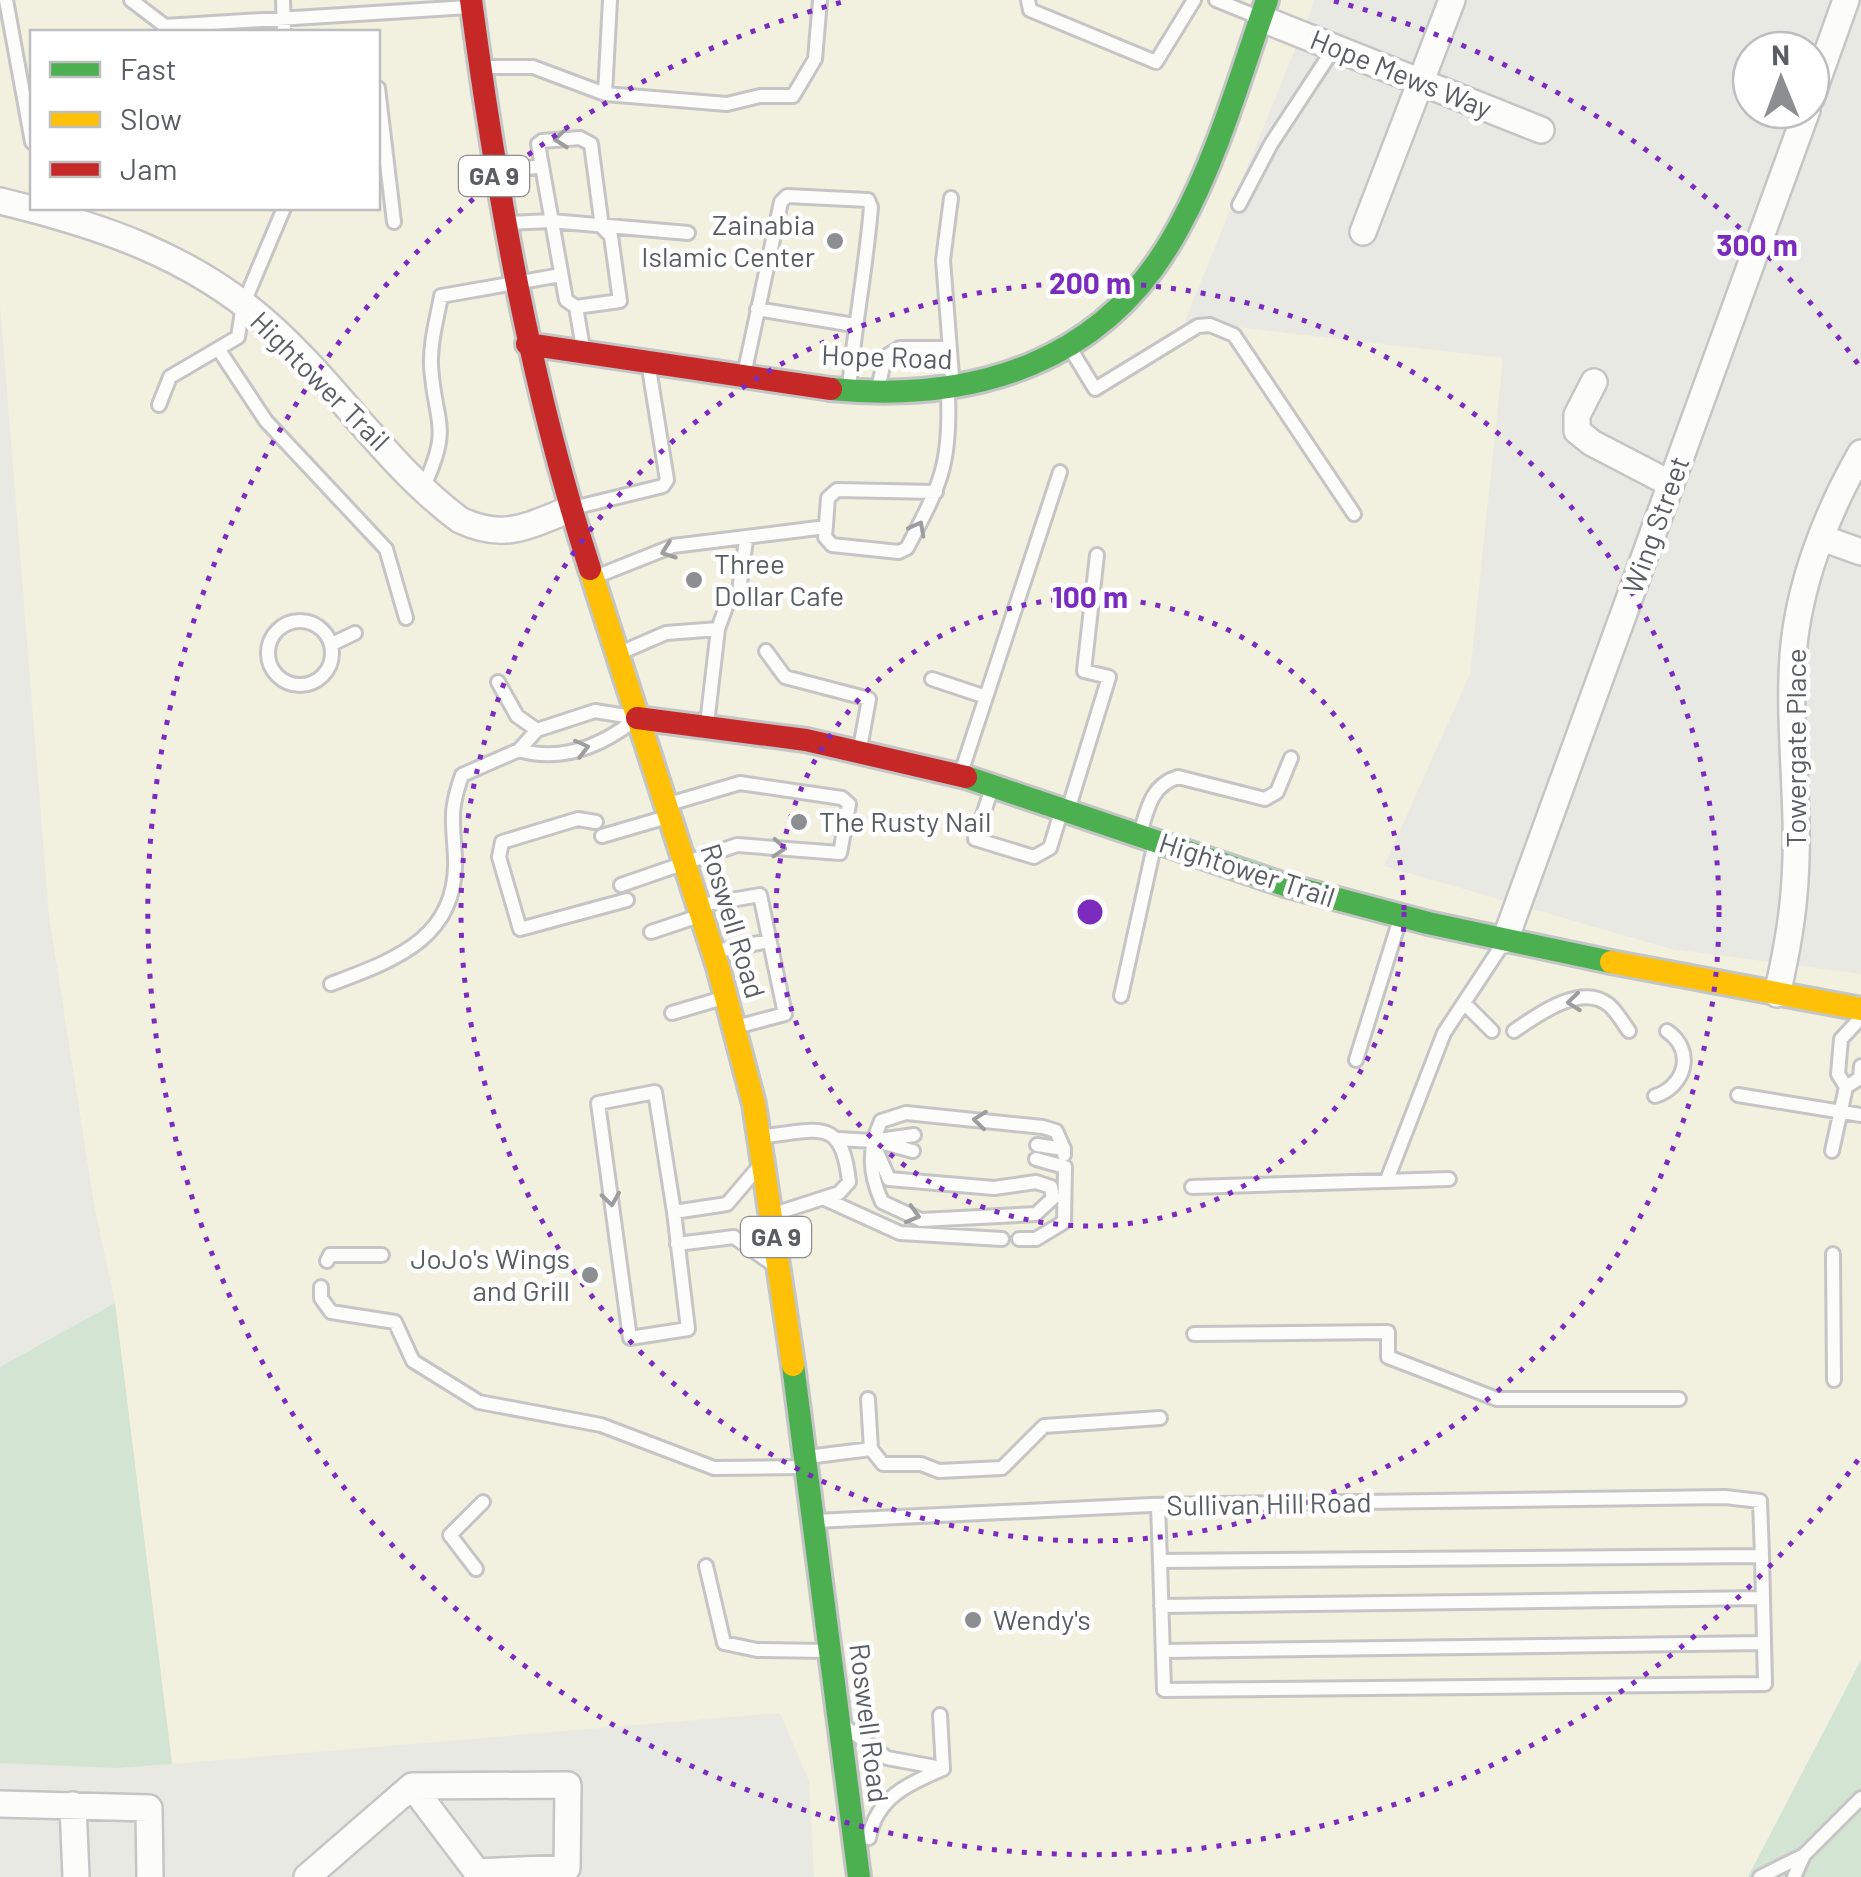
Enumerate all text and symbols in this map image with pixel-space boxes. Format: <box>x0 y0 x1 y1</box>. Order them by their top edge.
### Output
street label: Hope Mews Way <box>1306 21 1497 125</box>
legend <box>30 30 380 210</box>
north arrow <box>1731 30 1831 130</box>
text: N <box>1771 37 1790 71</box>
text: Fast <box>120 50 177 86</box>
text: Slow <box>120 100 182 136</box>
one-way arrow <box>553 128 569 150</box>
text: Jam <box>120 150 177 186</box>
road number: GA 9 <box>459 156 529 196</box>
place label: Zainabia Islamic Center <box>641 207 815 273</box>
text: 300 m <box>1716 226 1798 262</box>
marker: Zainabia Islamic Center <box>824 230 846 252</box>
text: 200 m <box>1049 264 1131 300</box>
street label: Hightower Trail <box>244 304 397 457</box>
street label: Hope Road <box>821 337 953 375</box>
street label: Wing Street <box>1614 451 1696 598</box>
one-way arrow <box>906 520 925 538</box>
one-way arrow <box>660 539 678 559</box>
place label: Three Dollar Cafe <box>714 546 844 612</box>
marker: Three Dollar Cafe <box>683 569 705 591</box>
text: 100 m <box>1052 578 1128 614</box>
street label: Towergate Place <box>1778 648 1812 848</box>
one-way arrow <box>573 739 590 760</box>
place label: The Rusty Nail <box>819 804 991 838</box>
marker: The Rusty Nail <box>788 811 810 833</box>
street label: Hightower Trail <box>1155 825 1340 913</box>
one-way arrow <box>771 837 787 859</box>
street label: Roswell Road <box>694 839 774 1002</box>
centre of rings <box>1072 894 1108 930</box>
one-way arrow <box>1566 991 1582 1012</box>
one-way arrow <box>971 1110 987 1132</box>
one-way arrow <box>600 1191 621 1208</box>
one-way arrow <box>903 1203 920 1224</box>
road number: GA 9 <box>741 1217 811 1257</box>
place label: JoJo's Wings and Grill <box>410 1241 570 1307</box>
marker: JoJo's Wings and Grill <box>579 1264 601 1286</box>
street label: Sullivan Hill Road <box>1166 1484 1372 1522</box>
place label: Wendy's <box>993 1602 1091 1636</box>
marker: Wendy's <box>962 1609 984 1631</box>
street label: Roswell Road <box>843 1641 897 1804</box>

